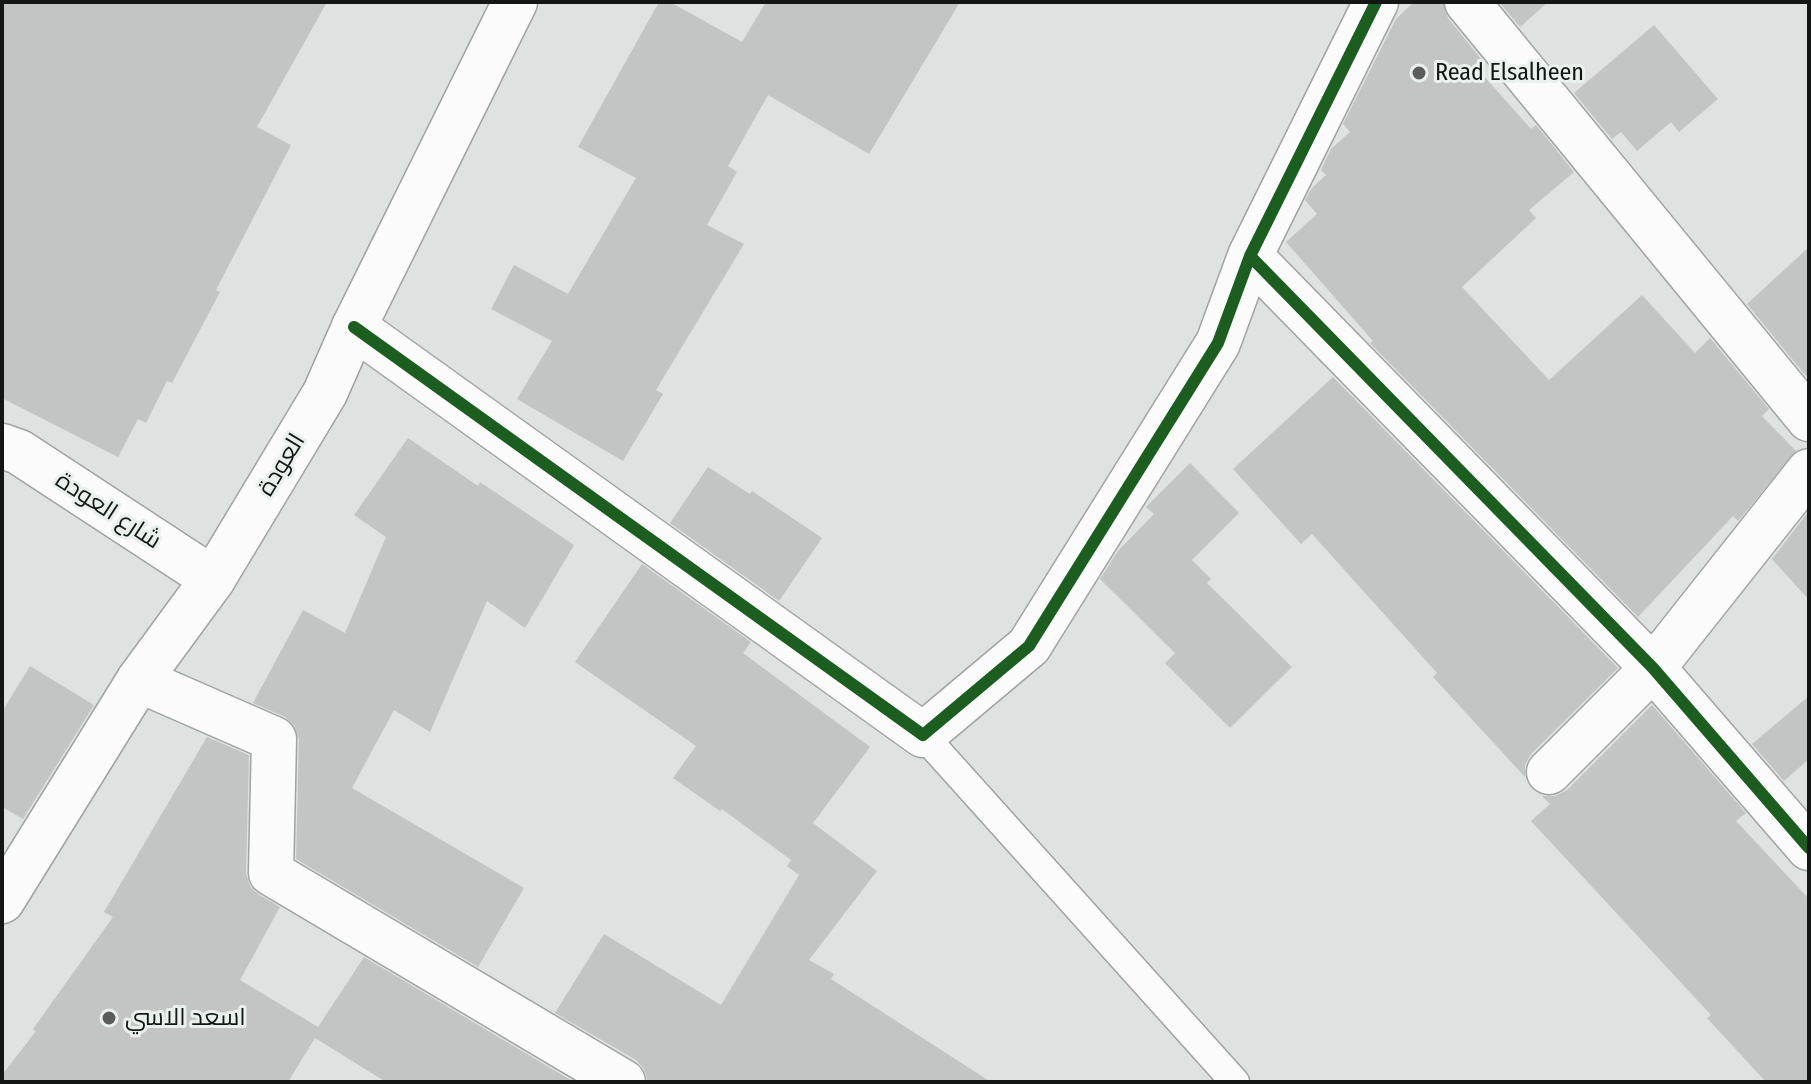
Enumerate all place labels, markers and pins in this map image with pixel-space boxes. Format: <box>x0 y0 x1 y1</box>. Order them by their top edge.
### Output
place label: Read Elsalheen <box>1435 59 1584 87</box>
marker: Read Elsalheen <box>1410 64 1428 82</box>
place label: اسعد الاسي <box>125 1004 246 1032</box>
marker: اسعد الاسي <box>100 1009 118 1027</box>

